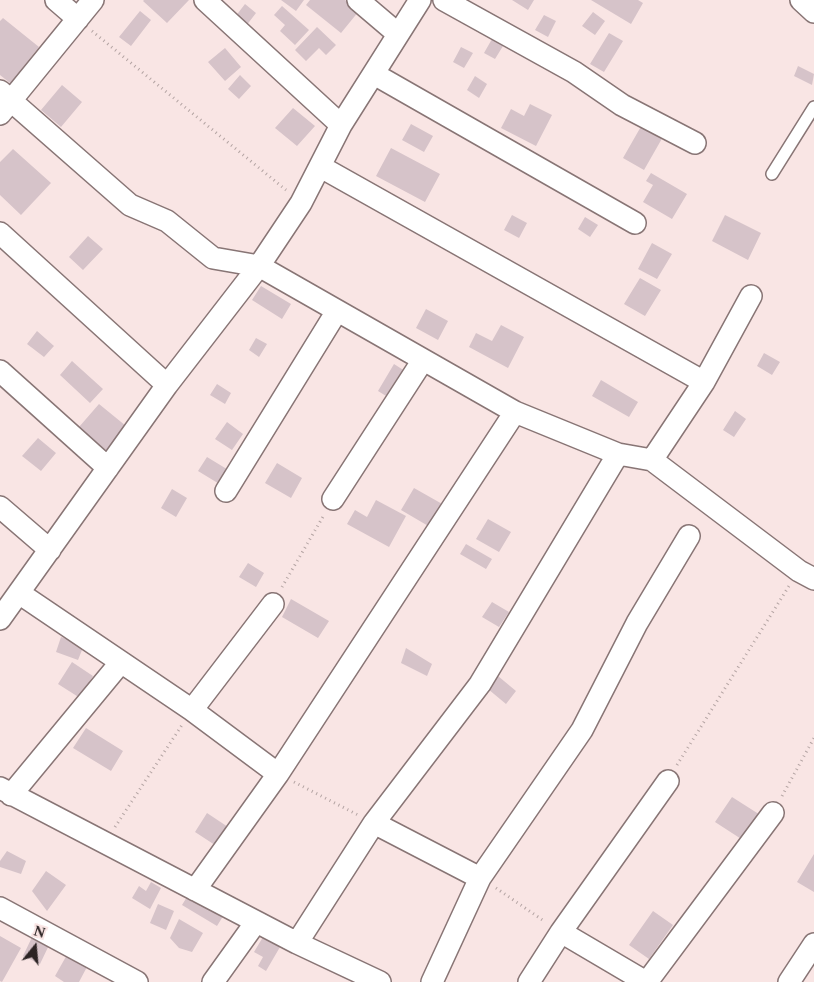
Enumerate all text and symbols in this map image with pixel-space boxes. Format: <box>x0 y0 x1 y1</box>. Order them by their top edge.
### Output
text: N <box>31 920 48 944</box>
north arrow <box>10 922 60 972</box>

